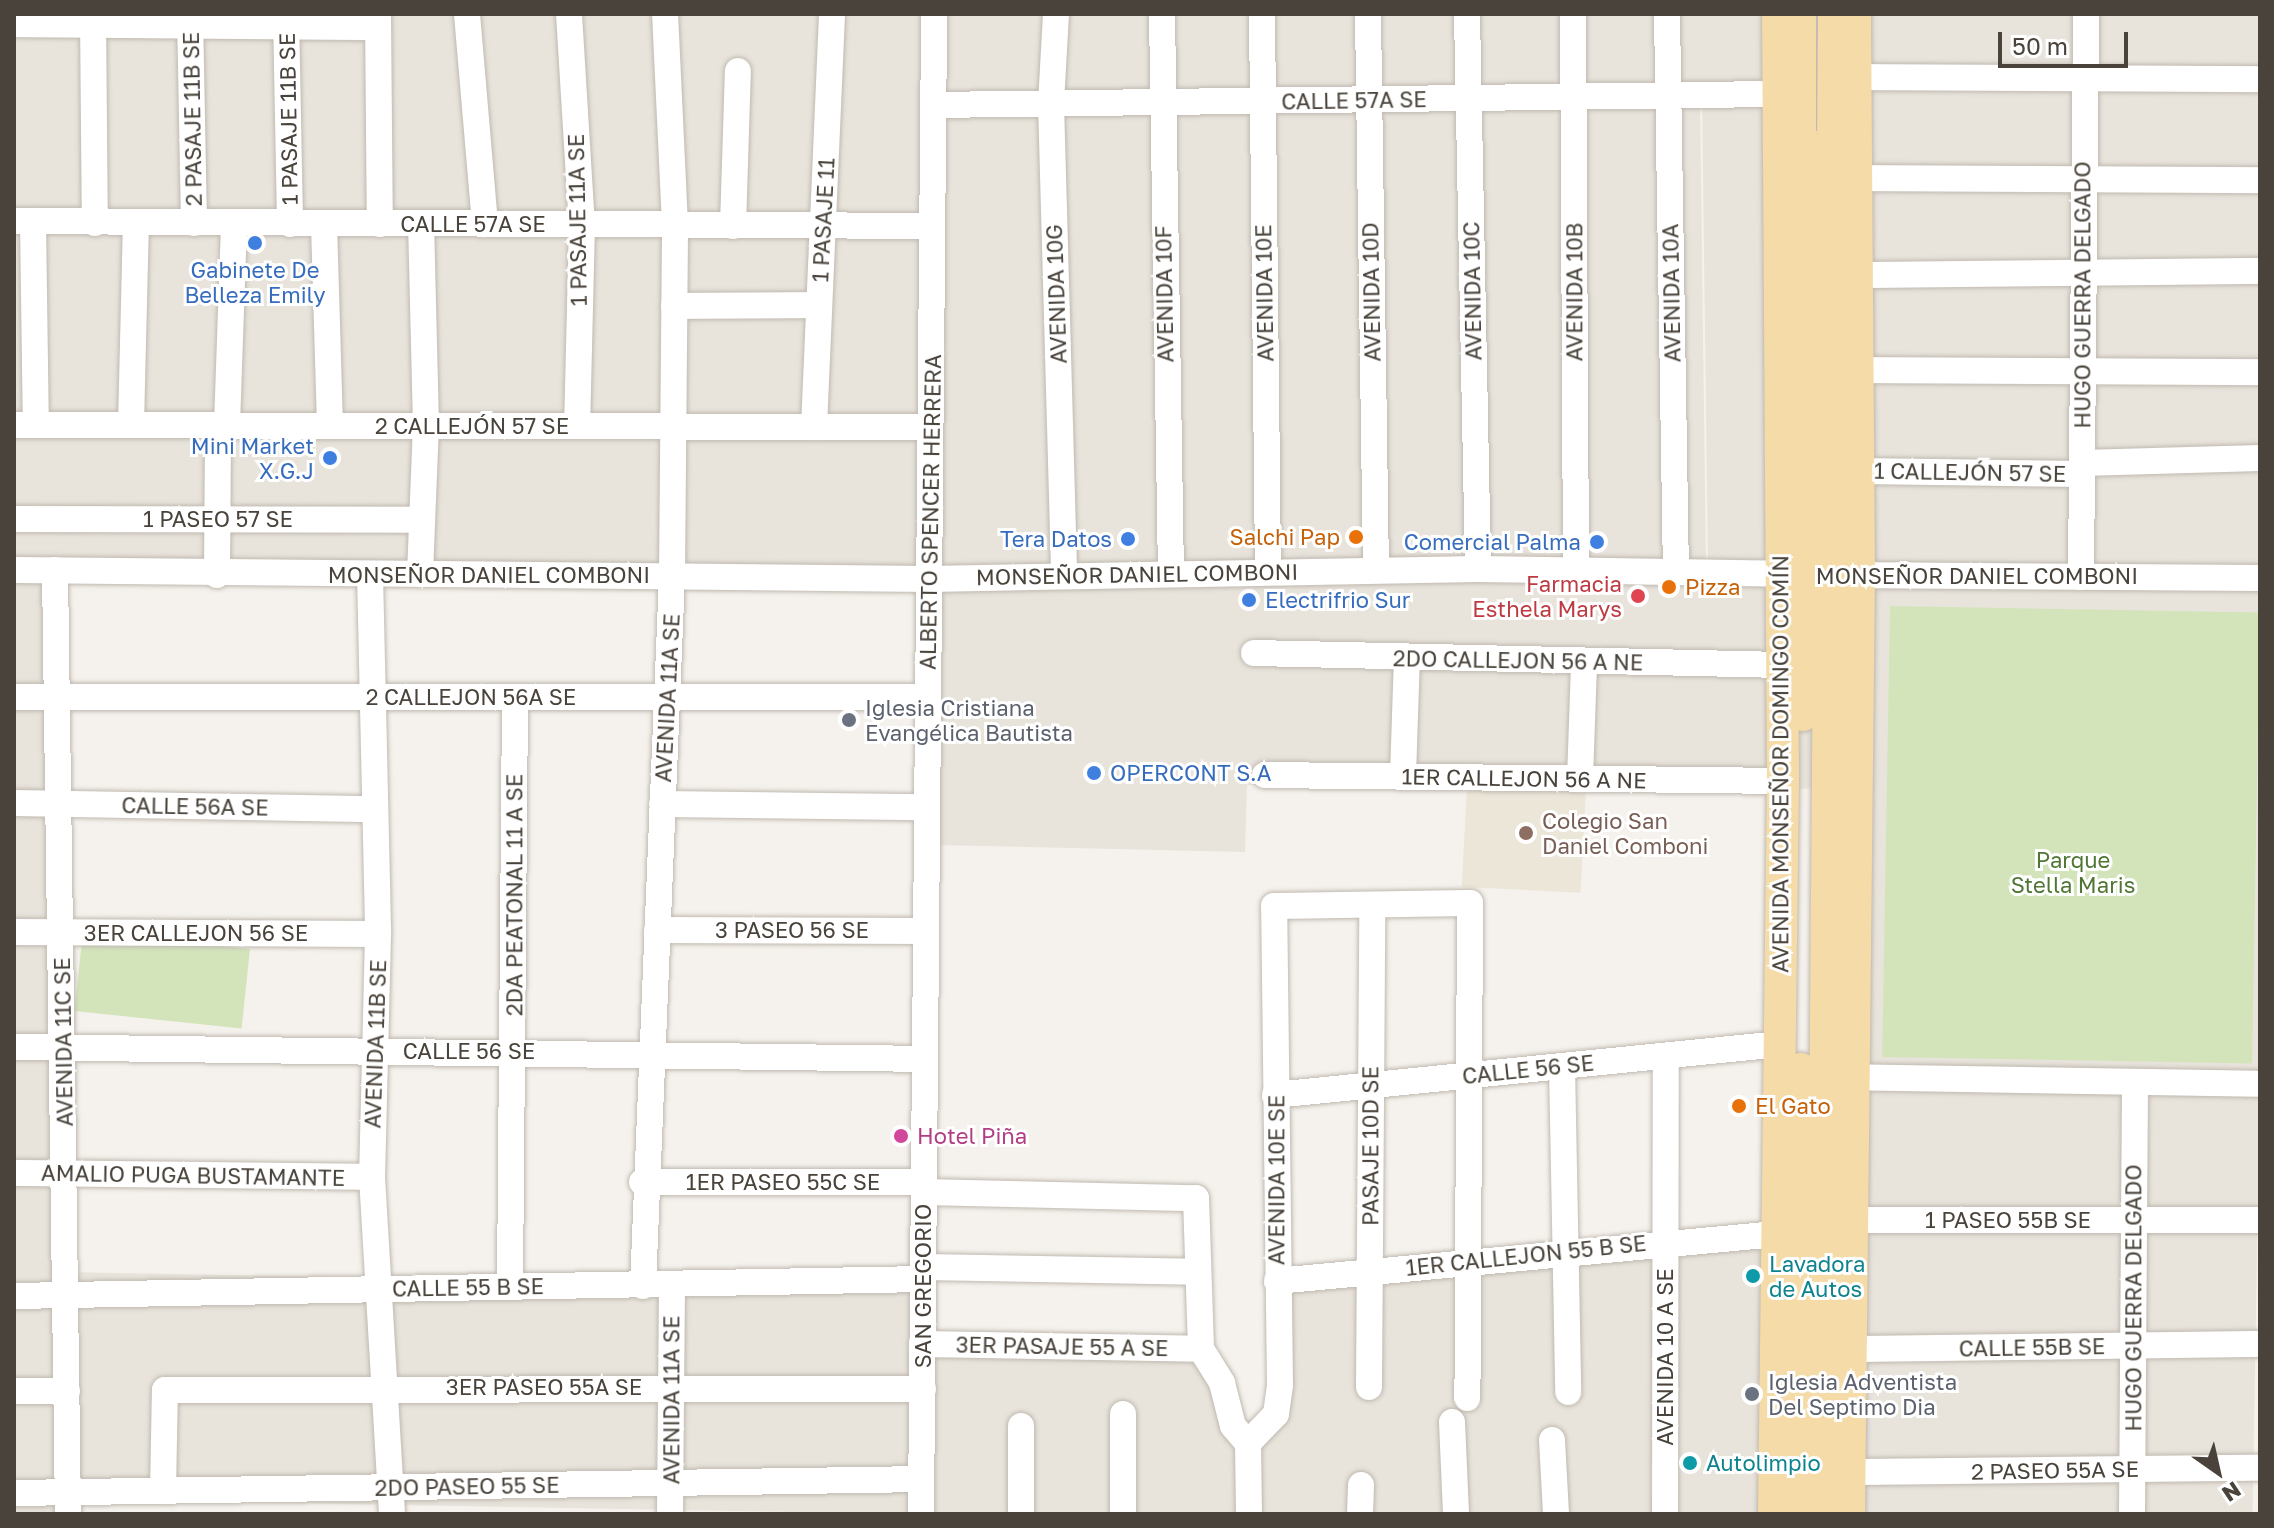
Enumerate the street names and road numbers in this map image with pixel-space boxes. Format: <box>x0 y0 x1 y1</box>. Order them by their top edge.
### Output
street label: 2 PASAJE 11B SE <box>177 32 207 206</box>
street label: 1 PASAJE 11B SE <box>273 33 303 205</box>
street label: CALLE 57A SE <box>1281 86 1427 114</box>
street label: 1 PASAJE 11A SE <box>562 134 592 306</box>
street label: 1 PASAJE 11 <box>807 157 839 283</box>
street label: HUGO GUERRA DELGADO <box>2069 161 2095 429</box>
street label: CALLE 57A SE <box>400 211 546 237</box>
street label: AVENIDA 10C <box>1458 221 1486 361</box>
street label: AVENIDA 10D <box>1357 222 1385 362</box>
street label: AVENIDA 10B <box>1561 223 1587 361</box>
street label: AVENIDA 10A <box>1657 223 1685 363</box>
street label: AVENIDA 10G <box>1040 224 1072 364</box>
street label: AVENIDA 10E <box>1250 224 1278 362</box>
street label: AVENIDA 10F <box>1150 225 1178 363</box>
street label: ALBERTO SPENCER HERRERA <box>914 354 946 670</box>
street label: 2 CALLEJÓN 57 SE <box>375 413 569 439</box>
street label: 1 CALLEJÓN 57 SE <box>1874 457 2066 487</box>
street label: 1 PASEO 57 SE <box>143 506 293 532</box>
street label: AVENIDA MONSEÑOR DOMINGO COMÍN <box>1767 555 1793 973</box>
street label: MONSEÑOR DANIEL COMBONI <box>976 558 1298 590</box>
street label: MONSEÑOR DANIEL COMBONI <box>328 562 650 588</box>
street label: MONSEÑOR DANIEL COMBONI <box>1816 563 2138 589</box>
street label: AVENIDA 11A SE <box>649 613 685 783</box>
street label: 2DO CALLEJON 56 A NE <box>1393 645 1643 675</box>
street label: 2 CALLEJON 56A SE <box>366 684 576 710</box>
street label: 1ER CALLEJON 56 A NE <box>1401 763 1647 793</box>
street label: 2DA PEATONAL 11 A SE <box>501 774 527 1016</box>
street label: CALLE 56A SE <box>121 792 269 820</box>
street label: 3 PASEO 56 SE <box>715 917 869 943</box>
street label: 3ER CALLEJON 56 SE <box>84 920 308 946</box>
street label: AVENIDA 11C SE <box>48 957 78 1127</box>
street label: AVENIDA 11B SE <box>359 959 391 1129</box>
street label: CALLE 56 SE <box>403 1038 535 1064</box>
street label: CALLE 56 SE <box>1461 1049 1595 1089</box>
street label: PASAJE 10D SE <box>1357 1066 1383 1226</box>
street label: AVENIDA 10E SE <box>1263 1095 1289 1265</box>
street label: AMALIO PUGA BUSTAMANTE <box>41 1159 345 1191</box>
street label: HUGO GUERRA DELGADO <box>2120 1164 2146 1432</box>
street label: 1ER PASEO 55C SE <box>686 1169 880 1195</box>
street label: SAN GREGORIO <box>910 1204 936 1368</box>
street label: 1 PASEO 55B SE <box>1925 1207 2091 1233</box>
street label: 1ER CALLEJON 55 B SE <box>1404 1229 1648 1281</box>
street label: AVENIDA 10 A SE <box>1652 1268 1678 1446</box>
street label: CALLE 55 B SE <box>392 1272 544 1302</box>
street label: AVENIDA 11A SE <box>658 1316 684 1484</box>
street label: 3ER PASAJE 55 A SE <box>955 1331 1169 1361</box>
street label: CALLE 55B SE <box>1959 1333 2105 1361</box>
street label: 3ER PASEO 55A SE <box>446 1374 642 1400</box>
street label: 2 PASEO 55A SE <box>1971 1455 2139 1485</box>
street label: 2DO PASEO 55 SE <box>374 1471 560 1501</box>

